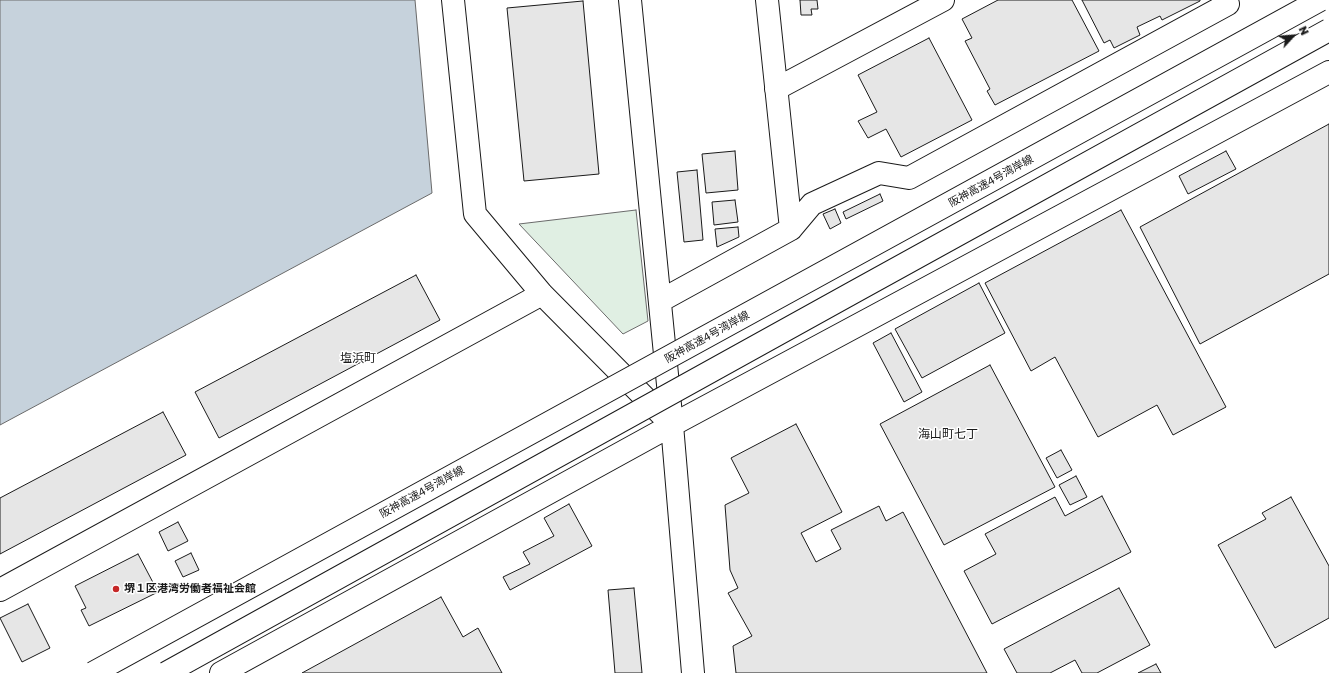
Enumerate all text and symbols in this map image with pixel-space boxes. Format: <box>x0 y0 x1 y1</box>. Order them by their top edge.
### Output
north arrow <box>1273 16 1313 56</box>
text: N <box>1297 24 1312 37</box>
street label: 阪神高速4号湾岸線 <box>946 152 1036 210</box>
street label: 阪神高速4号湾岸線 <box>662 308 752 366</box>
district label: 塩浜町 <box>340 351 376 365</box>
district label: 海山町七丁 <box>918 427 978 441</box>
street label: 阪神高速4号湾岸線 <box>377 463 467 521</box>
place label: 堺１区港湾労働者福祉会館 <box>124 582 256 596</box>
marker: 堺１区港湾労働者福祉会館 <box>111 584 121 594</box>

